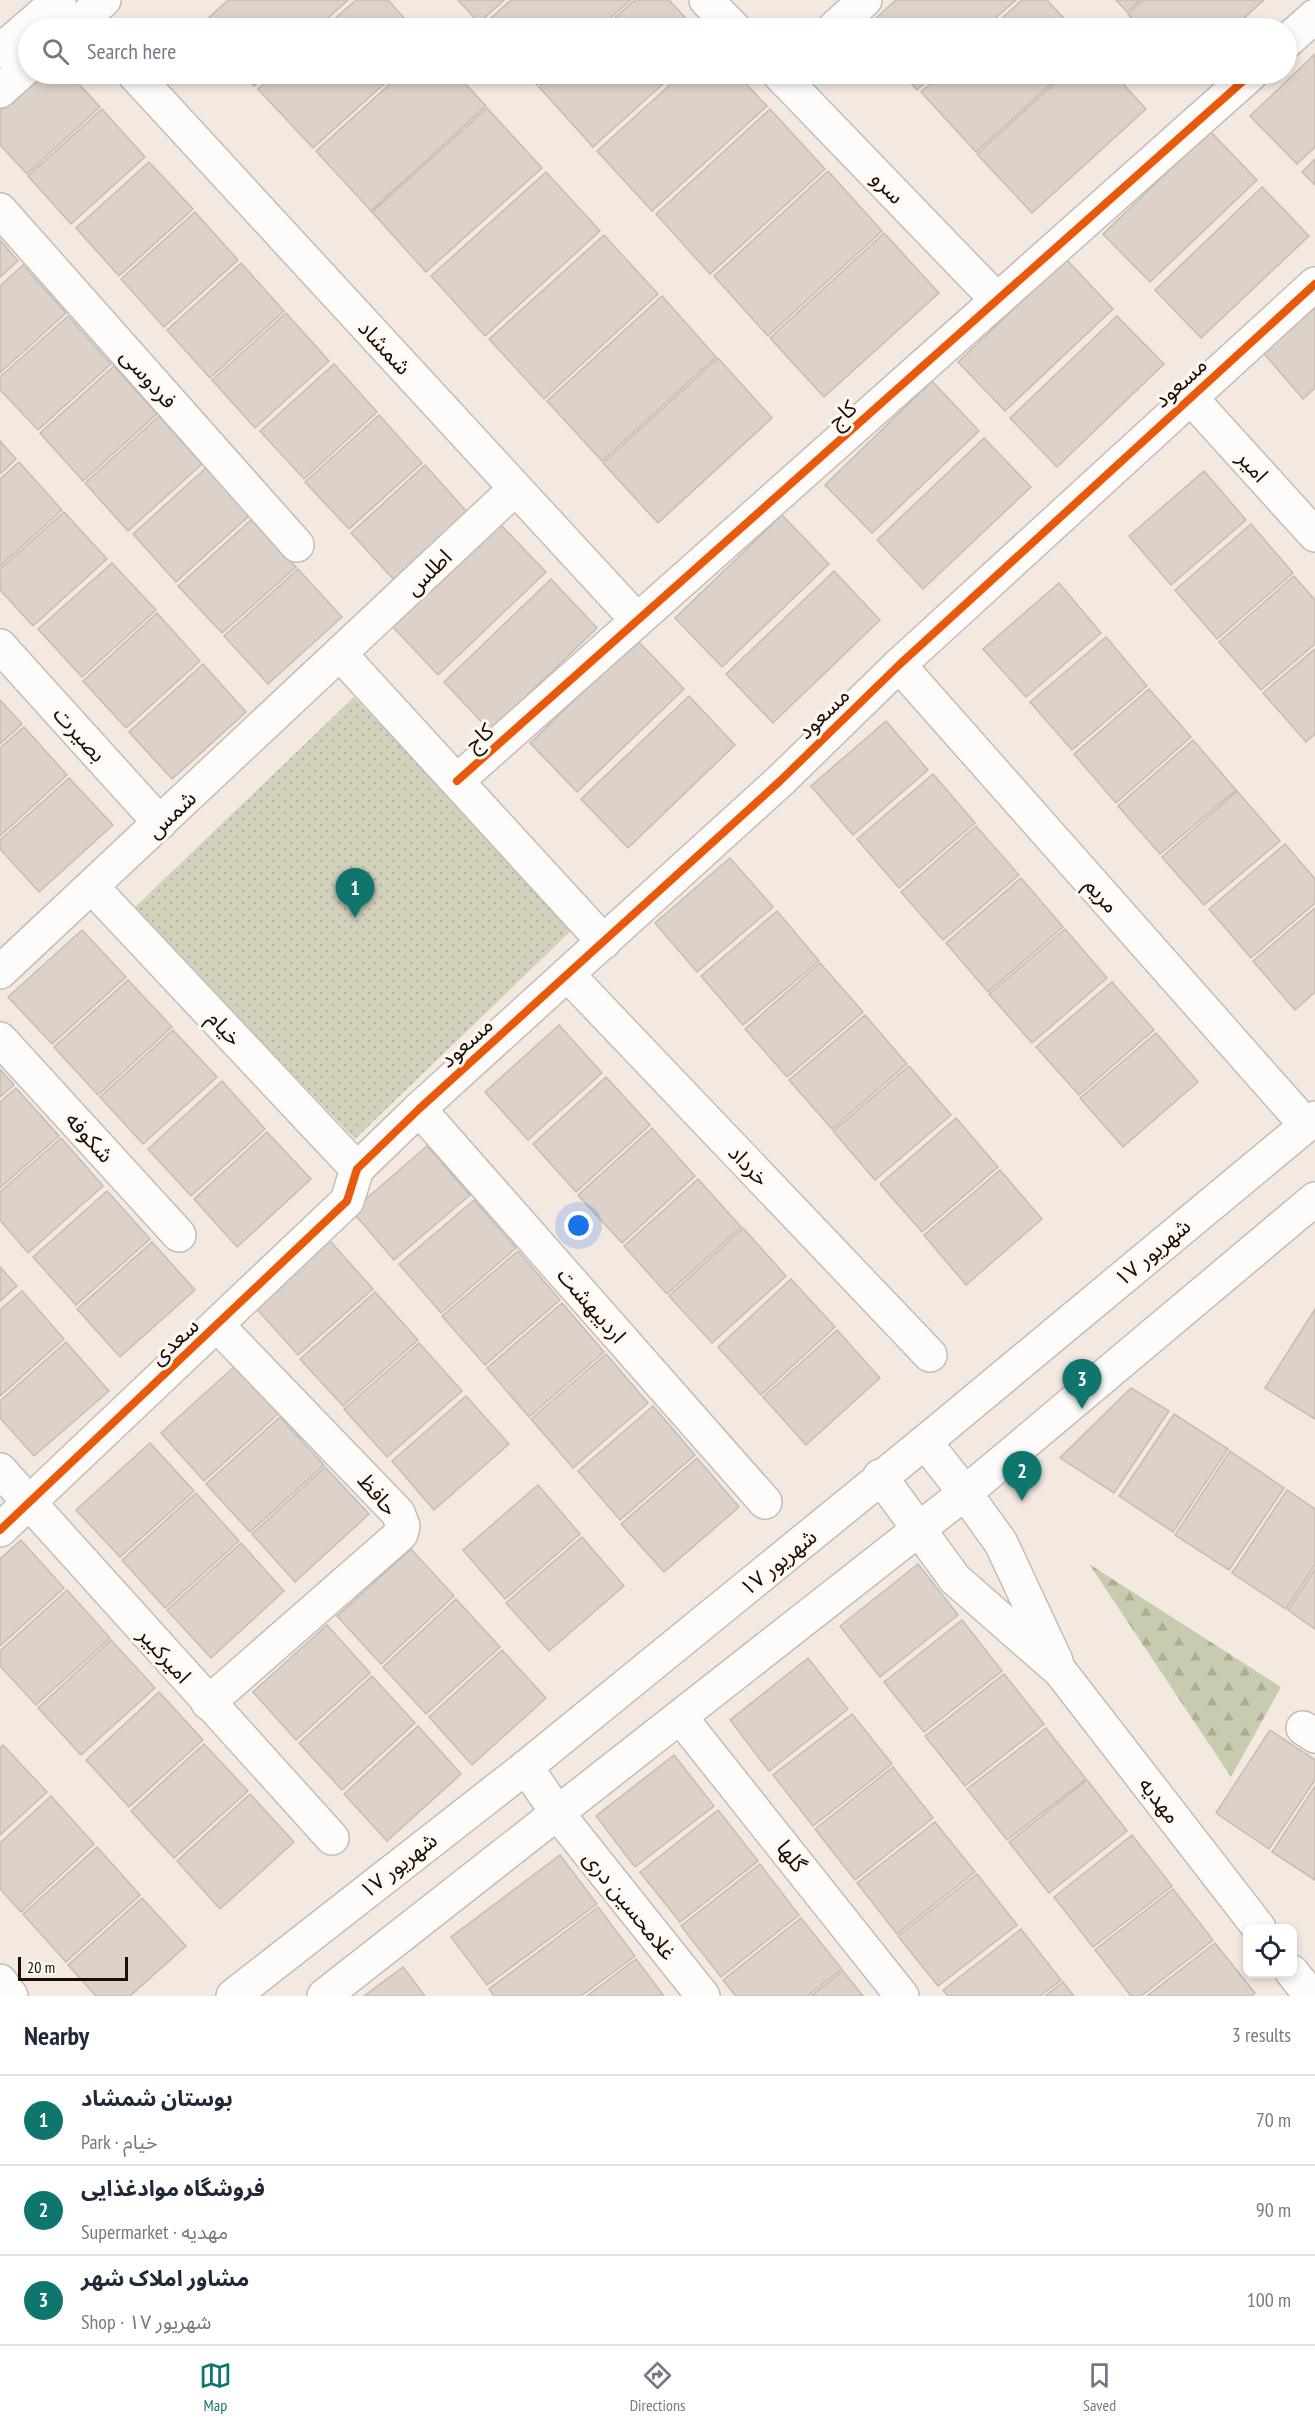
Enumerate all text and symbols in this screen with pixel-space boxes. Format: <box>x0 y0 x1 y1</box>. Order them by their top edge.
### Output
search box <box>18 18 1297 84</box>
icon: search <box>39 35 72 68</box>
text: Search here <box>87 37 176 65</box>
street label: سرو <box>865 164 911 210</box>
street label: شمشاد <box>352 313 418 381</box>
street label: فردوسی <box>115 342 183 414</box>
street label: مسعود <box>1147 351 1213 413</box>
street label: کاج <box>822 393 865 437</box>
street label: امیر <box>1231 443 1275 488</box>
street label: اطلس <box>399 543 457 601</box>
street label: مسعود <box>791 681 855 745</box>
street label: بصیرت <box>48 700 112 768</box>
street label: کاج <box>459 716 502 760</box>
street label: شمس <box>140 784 202 844</box>
pin: 1 <box>336 868 374 918</box>
street label: مریم <box>1077 871 1125 921</box>
street label: خیام <box>200 1004 248 1054</box>
street label: مسعود <box>433 1011 499 1073</box>
street label: شکوفه <box>60 1106 120 1168</box>
street label: خرداد <box>723 1138 776 1192</box>
your location <box>564 1211 593 1240</box>
street label: ۱۷ شهریور <box>1108 1212 1196 1292</box>
street label: اردیبهشت <box>552 1261 632 1349</box>
street label: سعدی <box>144 1311 204 1371</box>
pin: 3 <box>1062 1360 1102 1409</box>
pin: 2 <box>1002 1452 1042 1501</box>
street label: حافظ <box>352 1467 404 1521</box>
street label: ۱۷ شهریور <box>734 1522 822 1602</box>
street label: امیرکبیر <box>132 1620 198 1689</box>
street label: مهدیه <box>1133 1771 1187 1829</box>
street label: ۱۷ شهریور <box>353 1826 443 1904</box>
street label: گلها <box>771 1834 814 1878</box>
street label: غلامحسین دری <box>577 1845 683 1965</box>
map controls <box>1243 1924 1297 1978</box>
button: locate <box>1243 1924 1297 1978</box>
scale bar <box>18 1954 128 1982</box>
text: 20 m <box>27 1957 55 1977</box>
text: Nearby <box>24 2019 89 2052</box>
text: 3 results <box>1232 2022 1291 2048</box>
text: بوستان شمشاد <box>81 2084 233 2112</box>
text: 1 <box>39 2107 48 2133</box>
text: 70 m <box>1256 2107 1291 2133</box>
text: Park · خیام <box>81 2129 158 2155</box>
text: فروشگاه موادغذایی <box>81 2174 265 2202</box>
text: 2 <box>39 2197 48 2223</box>
text: 90 m <box>1256 2197 1291 2223</box>
text: Supermarket · مهدیه <box>81 2219 228 2245</box>
text: مشاور املاک شهر <box>81 2264 249 2292</box>
text: 3 <box>39 2287 48 2313</box>
text: 100 m <box>1247 2287 1291 2313</box>
text: Shop · ۱۷ شهریور <box>81 2309 211 2335</box>
tab: Map <box>199 2359 232 2415</box>
tab: Directions <box>630 2359 685 2415</box>
tab: Saved <box>1083 2359 1116 2415</box>

